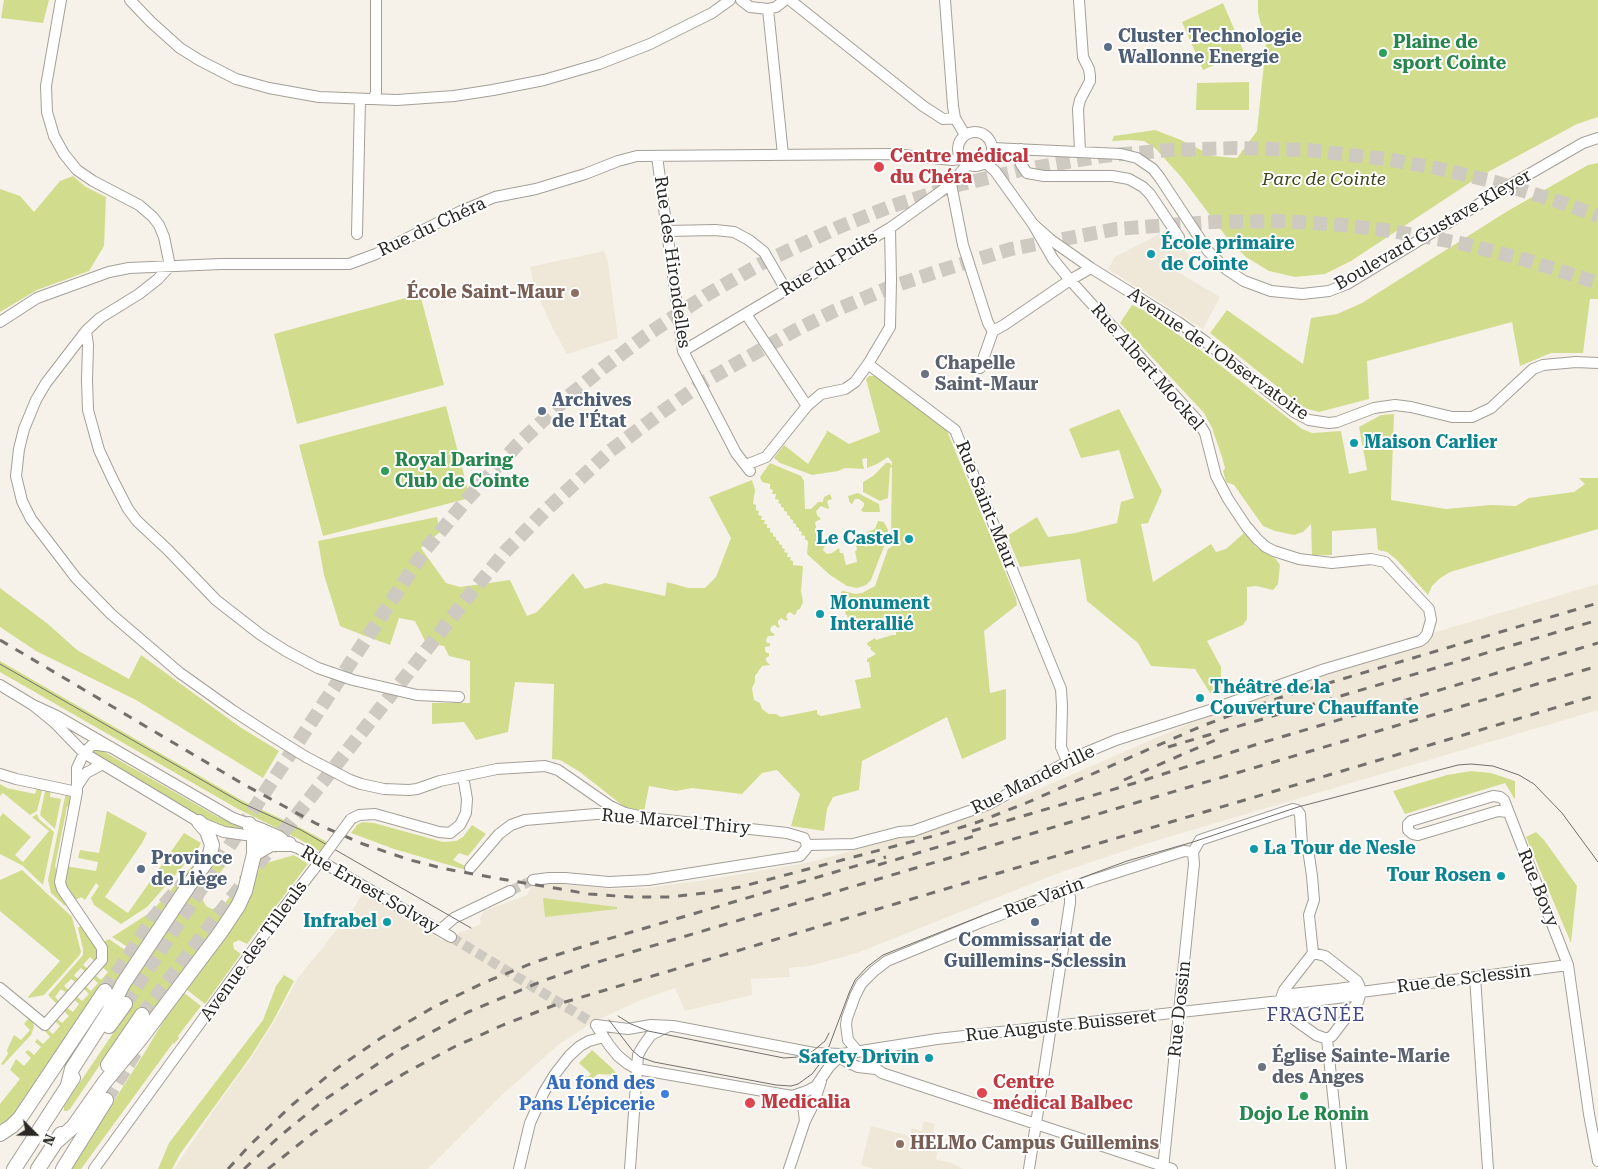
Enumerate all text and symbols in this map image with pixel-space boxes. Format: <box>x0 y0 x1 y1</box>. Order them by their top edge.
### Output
place label: Cluster Technologie Wallonne Energie <box>1118 26 1302 68</box>
place label: Plaine de sport Cointe <box>1393 32 1506 74</box>
marker: Cluster Technologie Wallonne Energie <box>1102 41 1114 53</box>
marker: Plaine de sport Cointe <box>1377 47 1389 59</box>
place label: Centre médical du Chéra <box>890 146 1029 188</box>
marker: Centre médical du Chéra <box>872 160 886 174</box>
street label: Boulevard Gustave Kleyer <box>1331 165 1535 295</box>
park label: Parc de Cointe <box>1262 169 1386 191</box>
street label: Rue des Hirondelles <box>649 174 695 350</box>
street label: Rue du Chéra <box>375 193 489 261</box>
street label: Rue du Puits <box>777 227 881 301</box>
place label: École primaire de Cointe <box>1161 233 1295 276</box>
marker: École primaire de Cointe <box>1145 248 1157 260</box>
place label: École Saint-Maur <box>407 282 565 304</box>
street label: Avenue de l'Observatoire <box>1123 283 1313 425</box>
marker: École Saint-Maur <box>569 287 581 299</box>
street label: Rue Albert Mockel <box>1086 299 1208 435</box>
place label: Chapelle Saint-Maur <box>935 353 1039 396</box>
marker: Chapelle Saint-Maur <box>919 368 931 380</box>
place label: Archives de l'État <box>552 390 632 432</box>
marker: Archives de l'État <box>536 405 548 417</box>
place label: Maison Carlier <box>1364 432 1498 454</box>
marker: Maison Carlier <box>1348 437 1360 449</box>
street label: Rue Saint-Maur <box>950 438 1022 572</box>
place label: Royal Daring Club de Cointe <box>395 450 529 492</box>
marker: Royal Daring Club de Cointe <box>379 465 391 477</box>
place label: Le Castel <box>816 528 899 550</box>
marker: Le Castel <box>903 533 915 545</box>
place label: Monument Interallié <box>830 593 930 636</box>
marker: Monument Interallié <box>814 608 826 620</box>
place label: Théâtre de la Couverture Chauffante <box>1210 677 1419 720</box>
marker: Théâtre de la Couverture Chauffante <box>1194 692 1206 704</box>
street label: Rue Mandeville <box>968 741 1098 819</box>
street label: Rue Marcel Thiry <box>601 805 751 839</box>
place label: La Tour de Nesle <box>1264 838 1416 860</box>
street label: Rue Ernest Solvay <box>297 842 443 938</box>
marker: La Tour de Nesle <box>1248 843 1260 855</box>
street label: Rue Bovy <box>1513 846 1563 930</box>
place label: Province de Liège <box>151 848 233 891</box>
marker: Province de Liège <box>135 863 147 875</box>
place label: Tour Rosen <box>1387 865 1491 887</box>
marker: Tour Rosen <box>1495 870 1507 882</box>
street label: Rue Varin <box>1001 873 1087 923</box>
street label: Avenue des Tilleuls <box>196 877 312 1025</box>
place label: Infrabel <box>303 911 377 933</box>
marker: Infrabel <box>381 916 393 928</box>
marker: Commissariat de Guillemins-Sclessin <box>1029 916 1041 928</box>
place label: Commissariat de Guillemins-Sclessin <box>944 930 1126 972</box>
street label: Rue Dossin <box>1164 960 1196 1058</box>
street label: Rue de Sclessin <box>1396 960 1532 998</box>
district label: FRAGNÉE <box>1266 1004 1366 1026</box>
street label: Rue Auguste Buisseret <box>964 1005 1158 1047</box>
place label: Église Sainte-Marie des Anges <box>1272 1046 1450 1088</box>
place label: Safety Drivin <box>799 1047 919 1069</box>
marker: Safety Drivin <box>923 1052 935 1064</box>
marker: Église Sainte-Marie des Anges <box>1256 1061 1268 1073</box>
place label: Centre médical Balbec <box>993 1072 1133 1114</box>
place label: Au fond des Pans L'épicerie <box>519 1073 655 1116</box>
marker: Centre médical Balbec <box>975 1086 989 1100</box>
marker: Au fond des Pans L'épicerie <box>659 1088 671 1100</box>
marker: Dojo Le Ronin <box>1298 1090 1310 1102</box>
place label: Medicalia <box>761 1092 850 1114</box>
marker: Medicalia <box>743 1096 757 1110</box>
place label: Dojo Le Ronin <box>1239 1104 1369 1126</box>
north arrow <box>10 1109 60 1159</box>
text: N <box>39 1132 58 1148</box>
place label: HELMo Campus Guillemins <box>910 1133 1159 1155</box>
marker: HELMo Campus Guillemins <box>894 1138 906 1150</box>

